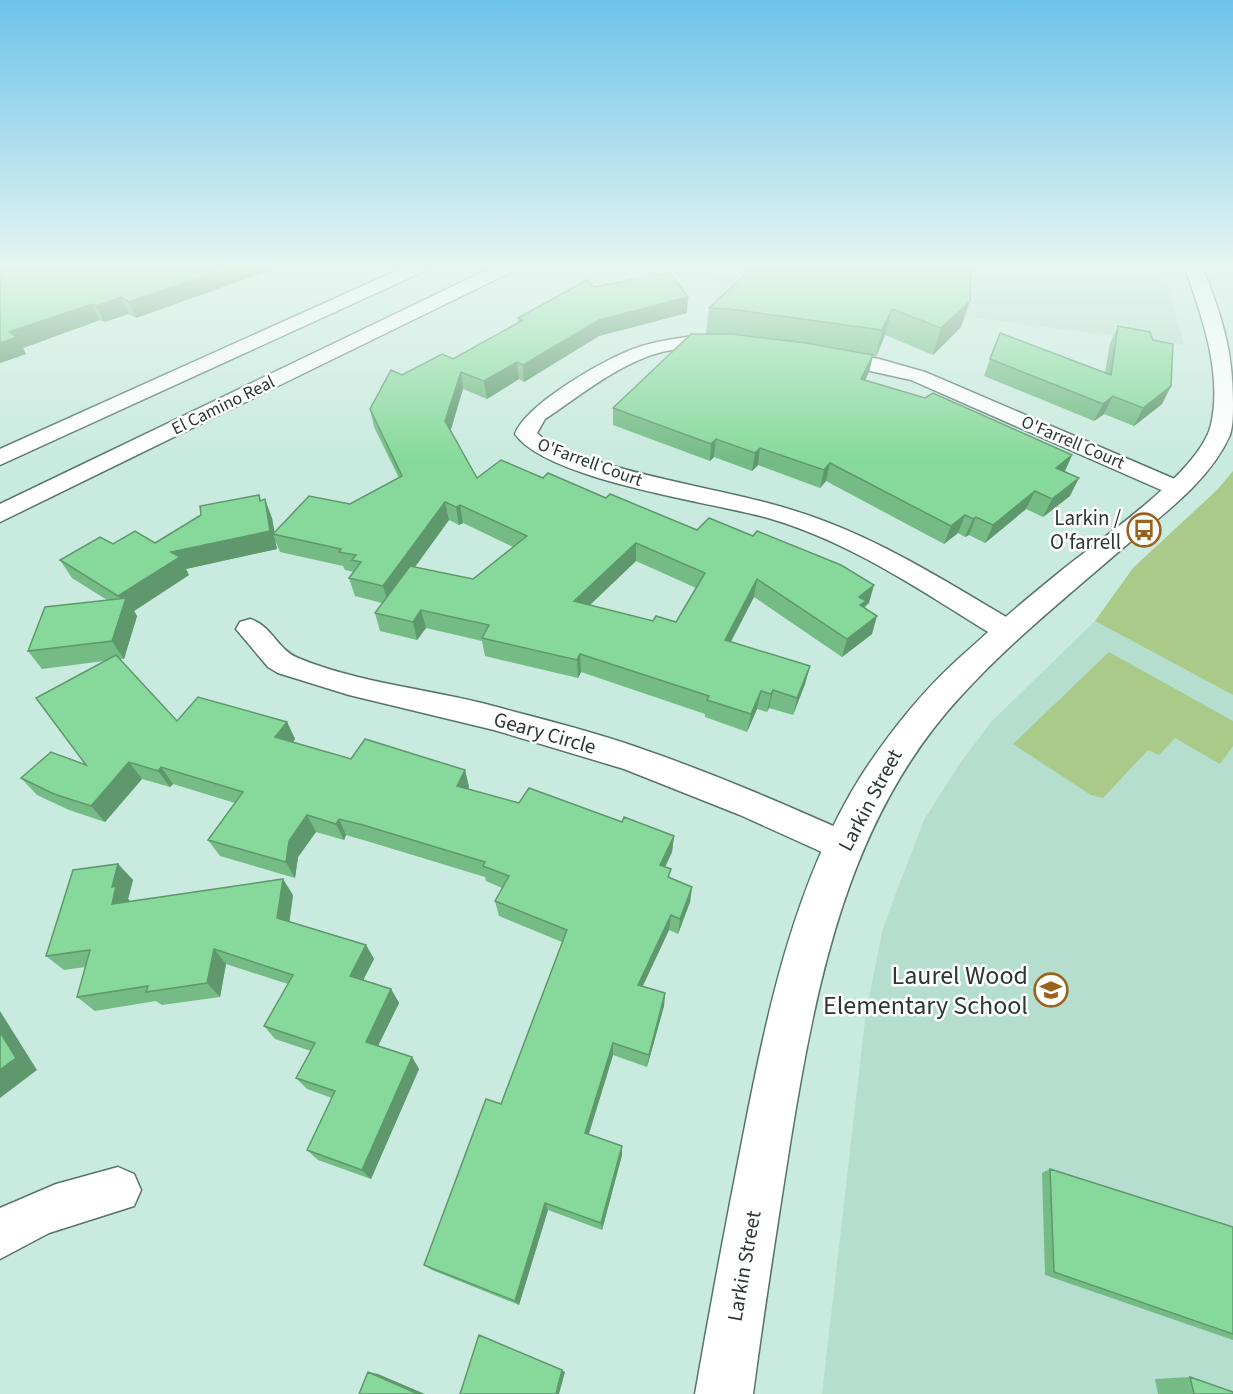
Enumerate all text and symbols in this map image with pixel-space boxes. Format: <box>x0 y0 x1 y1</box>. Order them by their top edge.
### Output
street label: El Camino Real <box>167 370 279 441</box>
street label: O'Farrell Court <box>1017 409 1128 475</box>
street label: O'Farrell Court <box>534 432 646 493</box>
place label: Larkin / O'farrell <box>1050 503 1122 557</box>
bus stop icon: Larkin / O'farrell <box>1126 512 1162 548</box>
street label: Geary Circle <box>490 704 600 762</box>
street label: Larkin Street <box>830 744 910 856</box>
place label: Laurel Wood Elementary School <box>823 957 1028 1024</box>
school or university icon: Laurel Wood Elementary School <box>1033 972 1069 1008</box>
street label: Larkin Street <box>720 1208 768 1324</box>

